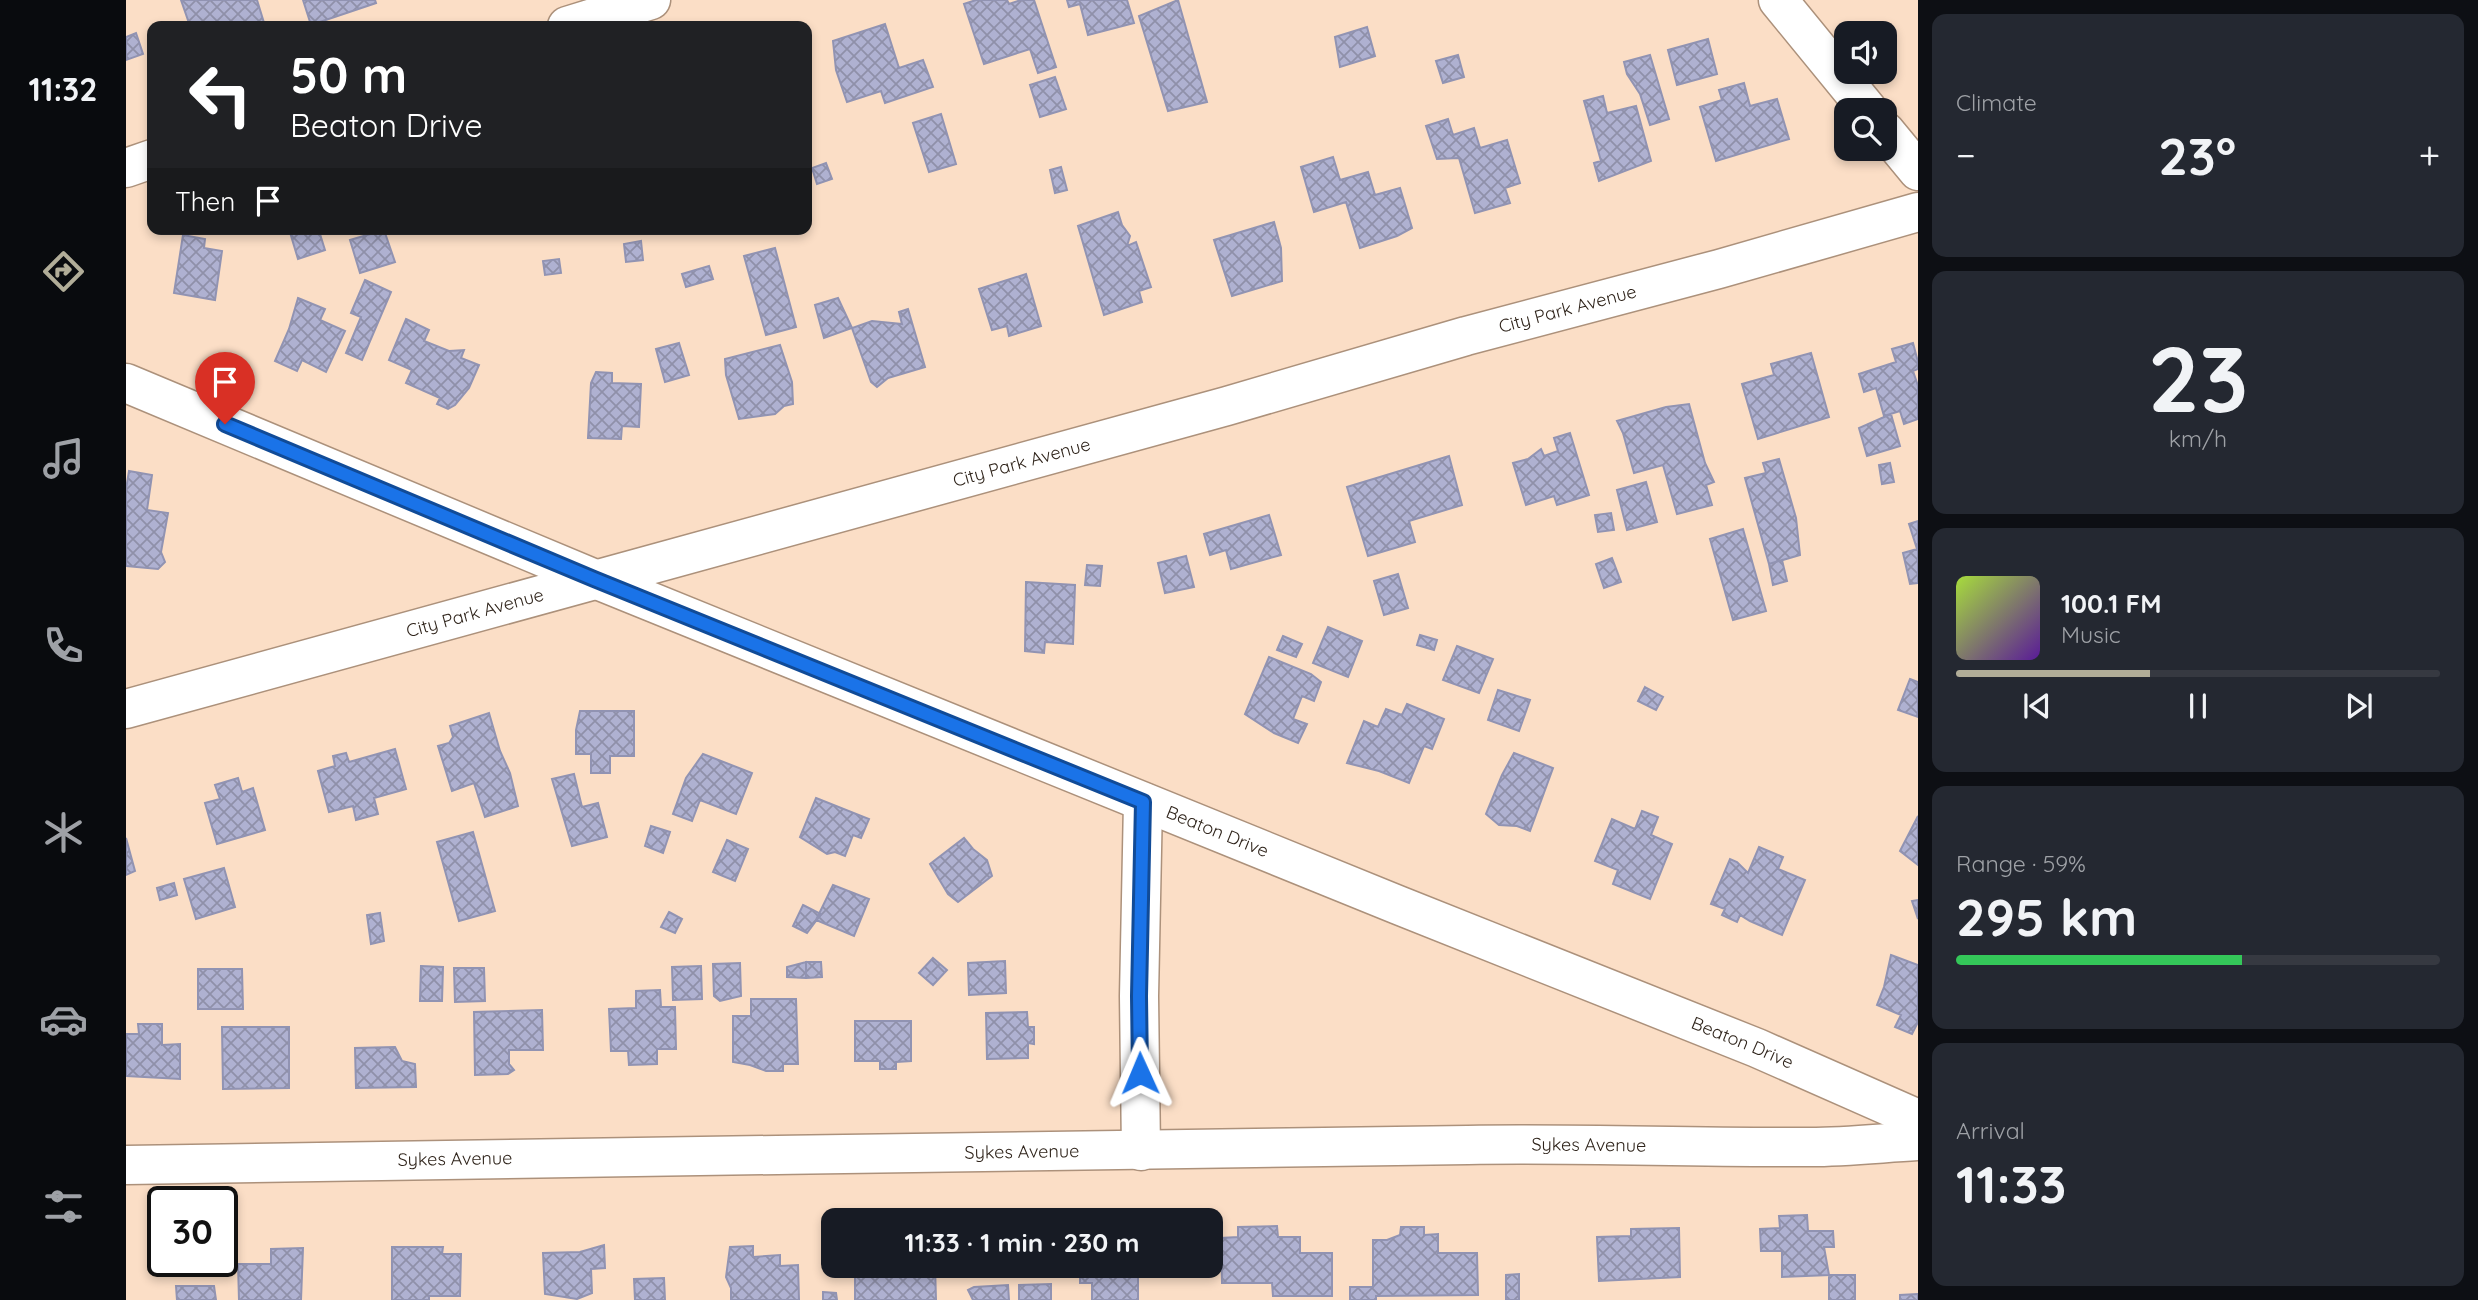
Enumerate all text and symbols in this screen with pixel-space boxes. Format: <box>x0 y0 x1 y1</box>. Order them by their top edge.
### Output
map controls <box>1834 21 1897 161</box>
button: sound <box>1834 21 1897 84</box>
text: 50 m <box>290 44 407 105</box>
icon: left <box>175 49 266 140</box>
text: 11:32 <box>28 69 98 109</box>
text: Climate <box>1956 88 2037 117</box>
button: search <box>1834 98 1897 161</box>
text: Beaton Drive <box>290 105 483 145</box>
text: 23° <box>2158 123 2236 188</box>
text: − <box>1956 131 1976 179</box>
text: + <box>2419 131 2440 179</box>
icon: arrive <box>249 182 287 220</box>
text: Then <box>175 185 235 218</box>
icon: directions <box>39 247 88 296</box>
street label: City Park Avenue <box>1496 279 1639 338</box>
text: 23 <box>2148 321 2248 435</box>
pin <box>195 352 255 424</box>
icon: arrive <box>206 363 244 401</box>
text: km/h <box>2169 424 2227 453</box>
street label: City Park Avenue <box>950 432 1093 492</box>
icon: music <box>39 434 88 483</box>
street label: City Park Avenue <box>404 583 546 642</box>
text: 100.1 FM <box>2061 587 2162 620</box>
text: Music <box>2061 620 2121 649</box>
icon: phone <box>39 621 88 670</box>
icon: previous <box>2018 687 2056 725</box>
icon: pause <box>2179 687 2217 725</box>
icon: next <box>2340 687 2378 725</box>
street label: Beaton Drive <box>1163 800 1272 862</box>
icon: climate <box>39 808 88 857</box>
text: Range · 59% <box>1956 849 2086 878</box>
text: 295 km <box>1956 884 2137 949</box>
icon: car <box>39 995 88 1044</box>
street label: Beaton Drive <box>1688 1011 1797 1074</box>
position arrow <box>1103 1036 1177 1110</box>
text: Arrival <box>1956 1116 2025 1145</box>
street label: Sykes Avenue <box>1531 1133 1646 1157</box>
street label: Sykes Avenue <box>964 1139 1079 1164</box>
street label: Sykes Avenue <box>397 1146 512 1171</box>
text: 11:33 <box>1956 1151 2067 1216</box>
icon: filters <box>39 1182 88 1231</box>
speed limit sign: 30 <box>147 1186 238 1277</box>
text: 11:33 · 1 min · 230 m <box>905 1226 1139 1259</box>

